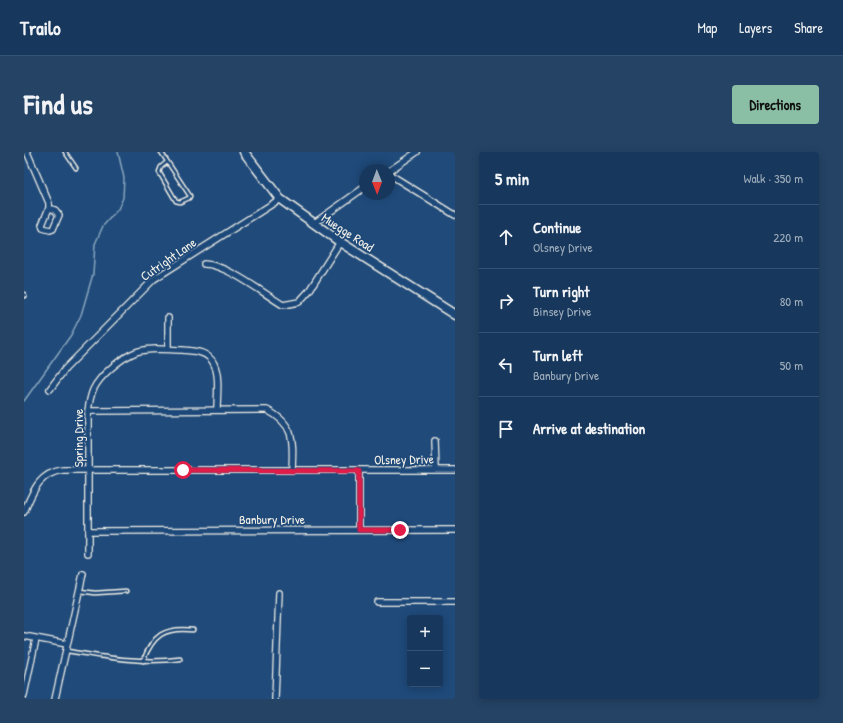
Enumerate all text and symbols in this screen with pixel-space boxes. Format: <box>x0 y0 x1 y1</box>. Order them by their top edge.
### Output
text: Trailo <box>20 15 61 41</box>
text: Map <box>697 18 717 37</box>
text: Layers <box>739 18 772 37</box>
text: Share <box>794 18 823 37</box>
text: Find us <box>24 85 93 123</box>
button: Directions <box>732 85 819 124</box>
north arrow <box>359 164 395 200</box>
text: 5 min <box>495 167 529 190</box>
text: Walk · 350 m <box>743 169 803 187</box>
street label: Muegge Road <box>318 208 378 256</box>
text: Continue <box>533 217 581 238</box>
icon: ahead <box>495 226 517 248</box>
text: 220 m <box>773 228 803 246</box>
street label: Cutright Lane <box>136 233 200 285</box>
text: Olsney Drive <box>533 238 593 256</box>
text: Turn right <box>533 281 589 302</box>
icon: right <box>495 290 517 312</box>
text: 80 m <box>780 292 803 310</box>
text: Binsey Drive <box>533 302 592 320</box>
text: Turn left <box>533 345 583 366</box>
icon: left <box>495 354 517 376</box>
text: 50 m <box>780 356 803 374</box>
text: Banbury Drive <box>533 366 599 384</box>
street label: Spring Drive <box>69 409 87 467</box>
icon: arrive <box>495 418 517 440</box>
text: Arrive at destination <box>533 418 645 439</box>
street label: Olsney Drive <box>374 449 434 469</box>
route start <box>174 461 192 479</box>
street label: Banbury Drive <box>239 510 305 528</box>
route end <box>391 521 409 539</box>
map controls <box>407 615 443 687</box>
button: + <box>407 615 443 651</box>
button: − <box>407 651 443 687</box>

